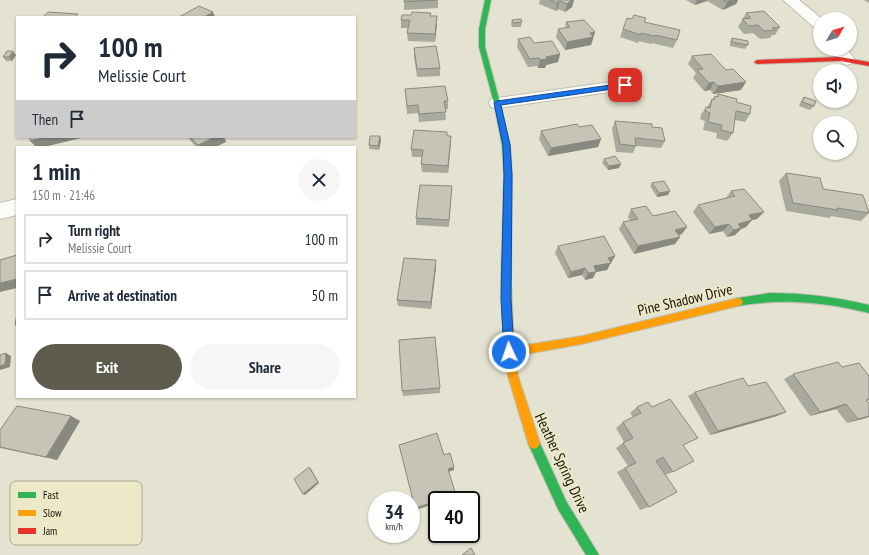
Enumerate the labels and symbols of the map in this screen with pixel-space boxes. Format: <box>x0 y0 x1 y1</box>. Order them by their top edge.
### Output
north arrow <box>813 12 857 56</box>
pin <box>608 68 642 102</box>
street label: Pine Shadow Drive <box>636 279 734 320</box>
position arrow <box>488 331 530 373</box>
street label: Heather Spring Drive <box>531 410 594 516</box>
legend <box>10 481 142 545</box>
text: Fast <box>43 488 59 502</box>
speed limit sign: 40 <box>428 491 480 543</box>
text: Slow <box>43 506 62 520</box>
text: Jam <box>42 524 57 538</box>

